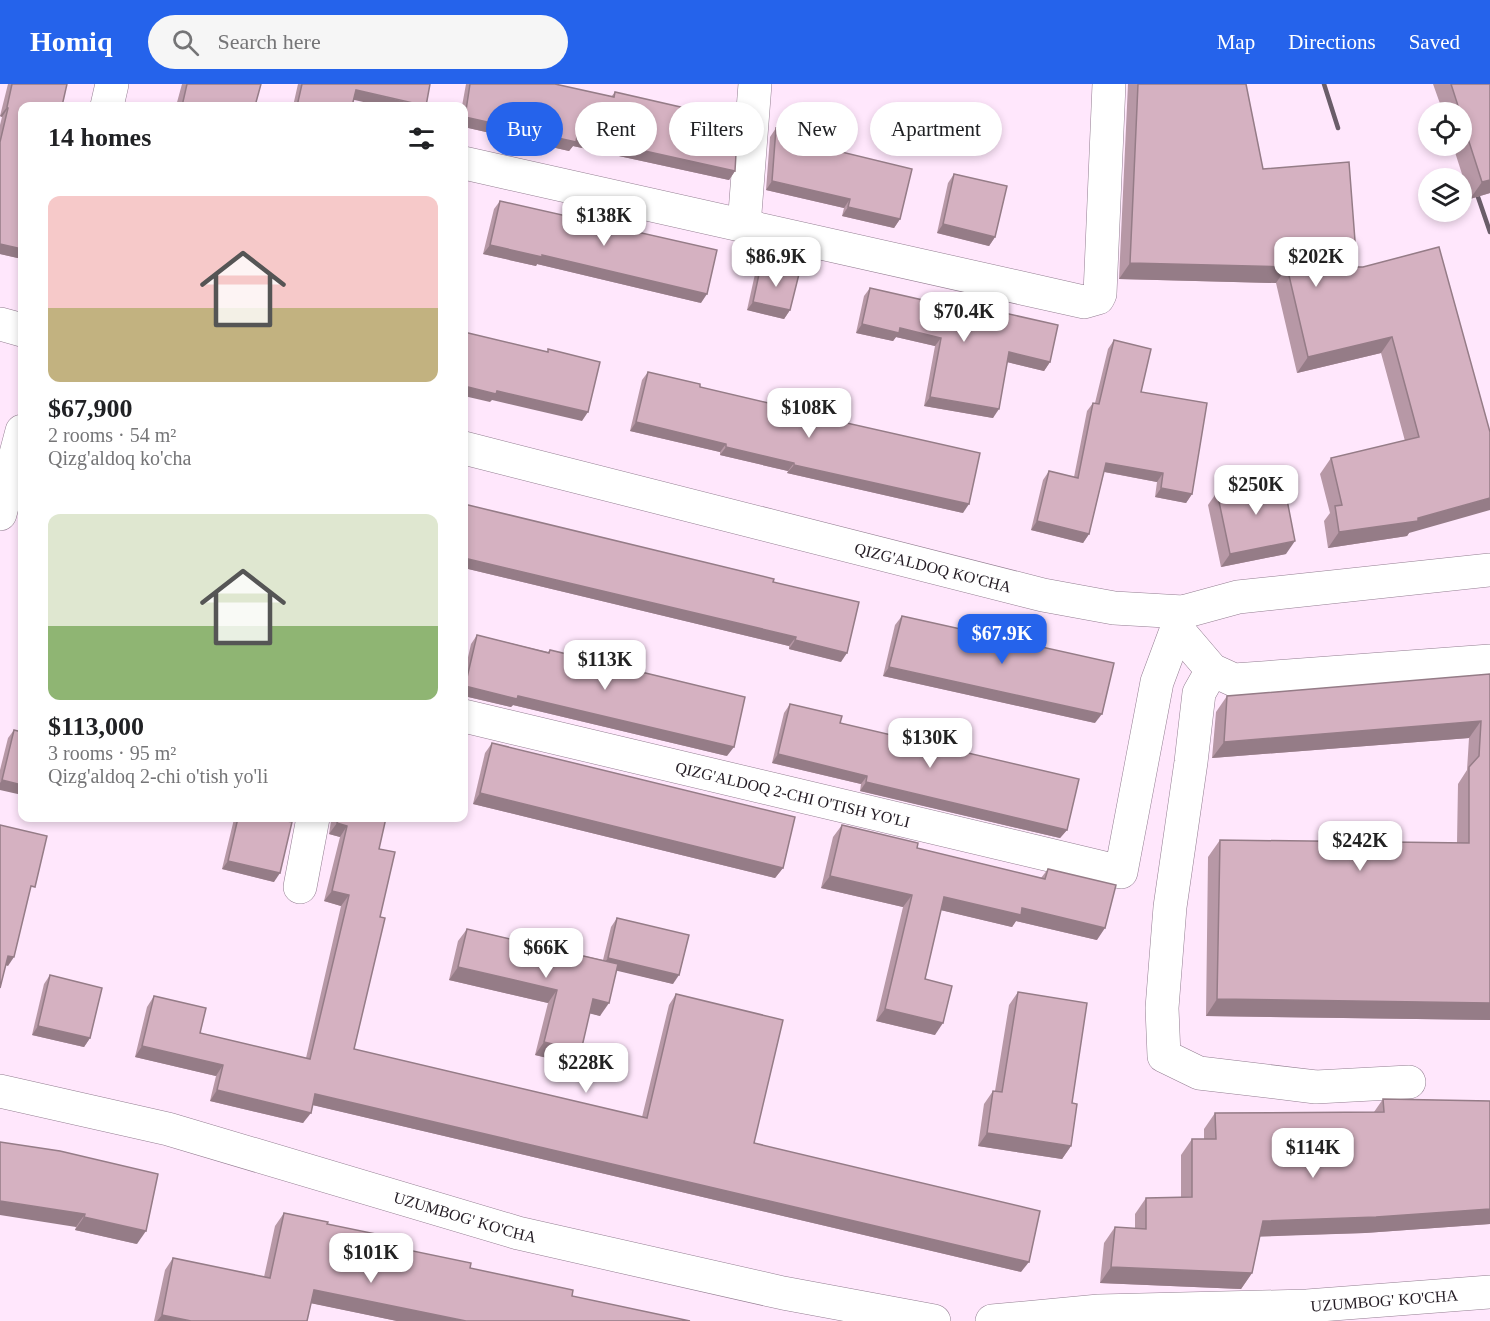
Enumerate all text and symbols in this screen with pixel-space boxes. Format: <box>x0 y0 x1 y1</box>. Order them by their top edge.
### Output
search box <box>148 15 568 69</box>
text: Homiq <box>30 26 112 57</box>
icon: search <box>169 26 202 59</box>
text: Search here <box>217 29 321 54</box>
text: Map <box>1217 30 1255 54</box>
text: Directions <box>1288 30 1376 54</box>
text: Saved <box>1409 30 1460 54</box>
chip: Buy <box>486 102 563 156</box>
chip: Rent <box>575 102 657 156</box>
chip: Filters <box>669 102 764 156</box>
chip: New <box>776 102 858 156</box>
chip: Apartment <box>870 102 1002 156</box>
map controls <box>1418 102 1472 222</box>
button: locate <box>1418 102 1472 156</box>
icon: filters <box>405 122 438 155</box>
text: 14 homes <box>48 123 151 152</box>
button: layers <box>1418 168 1472 222</box>
pin: $138K <box>562 196 646 247</box>
text: $138K <box>576 204 632 226</box>
icon: home <box>189 235 297 343</box>
pin: $86.9K <box>727 237 825 288</box>
pin: $202K <box>1274 237 1358 288</box>
text: $86.9K <box>746 245 806 267</box>
text: $202K <box>1288 245 1344 267</box>
pin: $70.4K <box>915 292 1013 343</box>
text: $70.4K <box>934 300 994 322</box>
pin: $108K <box>767 388 851 439</box>
text: $67,900 <box>48 394 133 423</box>
text: $108K <box>781 396 837 418</box>
text: 2 rooms · 54 m² <box>48 424 176 446</box>
text: Qizg'aldoq ko'cha <box>48 447 191 469</box>
pin: $250K <box>1214 465 1298 516</box>
text: $250K <box>1228 473 1284 495</box>
street label: QIZG'ALDOQ KO'CHA <box>853 539 1014 595</box>
icon: home <box>189 553 297 661</box>
pin: $67.9K <box>953 614 1051 665</box>
text: $67.9K <box>972 622 1032 644</box>
pin: $113K <box>563 640 647 691</box>
text: $113K <box>578 648 632 670</box>
text: $113,000 <box>48 712 144 741</box>
pin: $130K <box>888 718 972 769</box>
text: $130K <box>902 726 958 748</box>
text: 3 rooms · 95 m² <box>48 742 176 764</box>
street label: QIZG'ALDOQ 2-CHI O'TISH YO'LI <box>674 758 912 830</box>
text: Qizg'aldoq 2-chi o'tish yo'li <box>48 765 268 787</box>
pin: $242K <box>1318 821 1402 872</box>
text: $242K <box>1332 829 1388 851</box>
pin: $66K <box>510 928 582 979</box>
text: $66K <box>523 936 569 958</box>
pin: $228K <box>544 1043 628 1094</box>
text: $228K <box>558 1051 614 1073</box>
pin: $114K <box>1271 1128 1355 1179</box>
text: $114K <box>1286 1136 1340 1158</box>
street label: UZUMBOG' KO'CHA <box>392 1188 538 1245</box>
pin: $101K <box>329 1233 413 1284</box>
text: $101K <box>343 1241 399 1263</box>
street label: UZUMBOG' KO'CHA <box>1310 1286 1459 1314</box>

